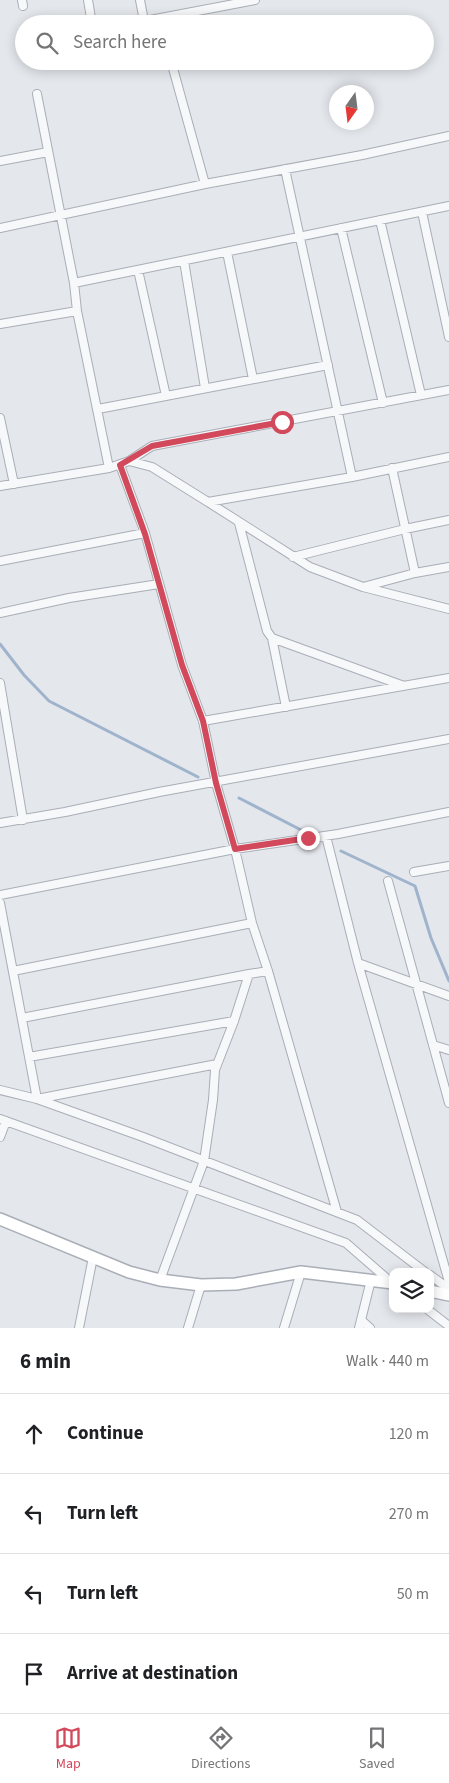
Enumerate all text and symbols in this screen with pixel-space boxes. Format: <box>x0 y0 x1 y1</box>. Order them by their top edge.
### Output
search box <box>15 15 434 70</box>
icon: search <box>33 29 61 57</box>
text: Search here <box>73 29 167 56</box>
north arrow <box>329 85 374 130</box>
route start <box>271 411 294 434</box>
route end <box>297 827 320 850</box>
map controls <box>389 1268 434 1313</box>
button: layers <box>389 1268 434 1313</box>
text: 6 min <box>20 1346 71 1376</box>
text: Walk · 440 m <box>346 1350 429 1372</box>
icon: ahead <box>20 1420 48 1448</box>
text: Continue <box>67 1420 144 1447</box>
text: 120 m <box>389 1423 429 1445</box>
icon: left <box>20 1500 48 1528</box>
text: Turn left <box>67 1500 138 1527</box>
text: 270 m <box>389 1503 429 1525</box>
icon: left <box>20 1580 48 1608</box>
text: Turn left <box>67 1580 138 1607</box>
text: 50 m <box>397 1583 429 1605</box>
icon: arrive <box>20 1660 48 1688</box>
text: Arrive at destination <box>67 1660 238 1687</box>
tab: Map <box>54 1724 82 1774</box>
tab: Directions <box>191 1724 250 1774</box>
tab: Saved <box>359 1724 395 1774</box>

